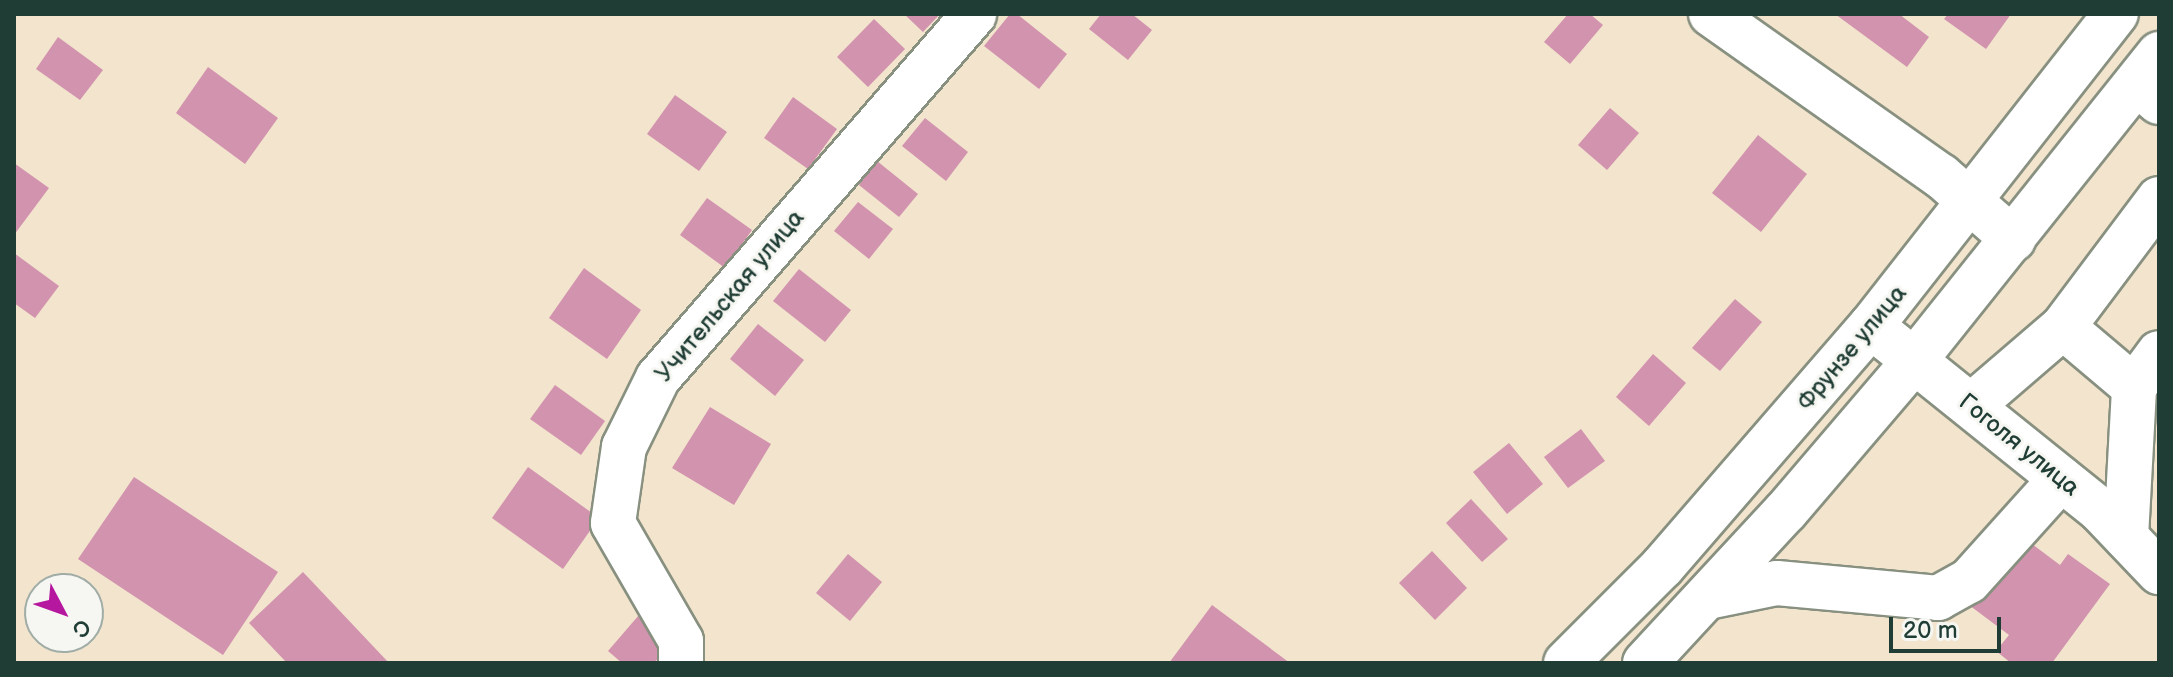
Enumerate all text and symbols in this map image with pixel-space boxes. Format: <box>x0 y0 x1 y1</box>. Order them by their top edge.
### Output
street label: Учительская улица <box>650 204 810 388</box>
street label: Фрунзе улица <box>1791 280 1913 416</box>
street label: Гоголя улица <box>1953 388 2085 502</box>
north arrow <box>24 573 104 653</box>
scale bar <box>1893 601 2005 651</box>
text: С <box>66 613 96 642</box>
text: 20 m <box>1903 616 1958 645</box>

